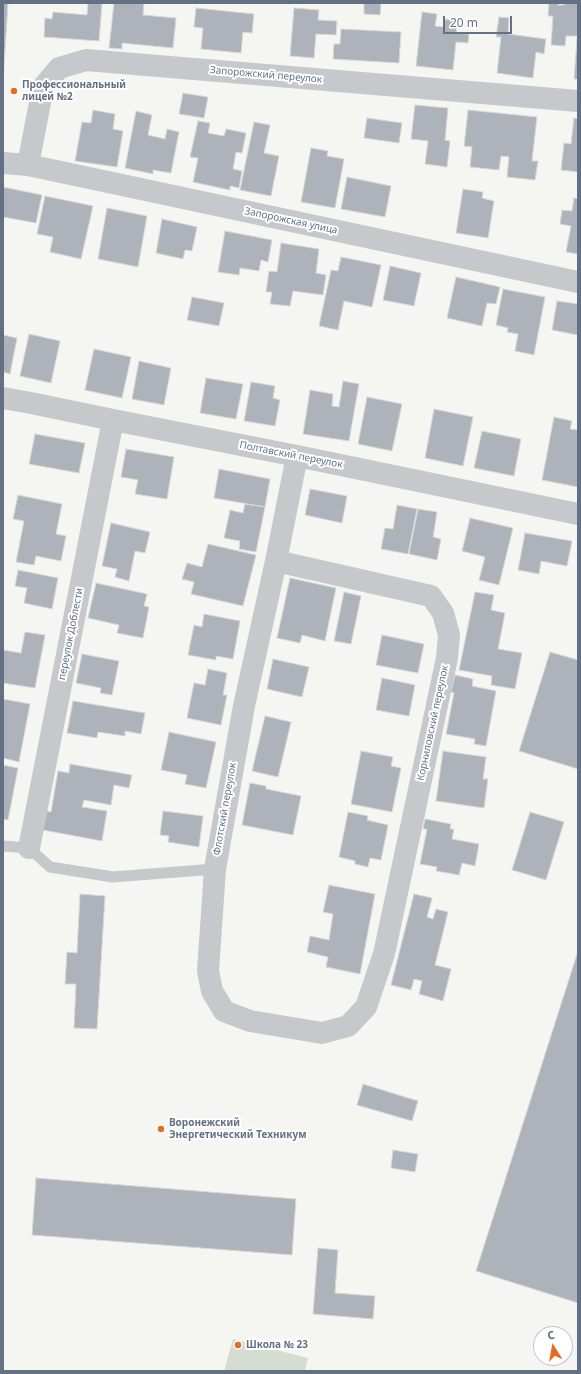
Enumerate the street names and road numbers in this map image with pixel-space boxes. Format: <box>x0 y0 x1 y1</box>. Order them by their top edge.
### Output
street label: Запорожский переулок <box>210 64 322 86</box>
street label: Запорожская улица <box>243 205 339 237</box>
street label: Полтавский переулок <box>238 439 344 471</box>
street label: переулок Доблести <box>56 587 86 681</box>
street label: Корниловский переулок <box>415 664 451 782</box>
street label: Флотский переулок <box>211 762 239 856</box>

